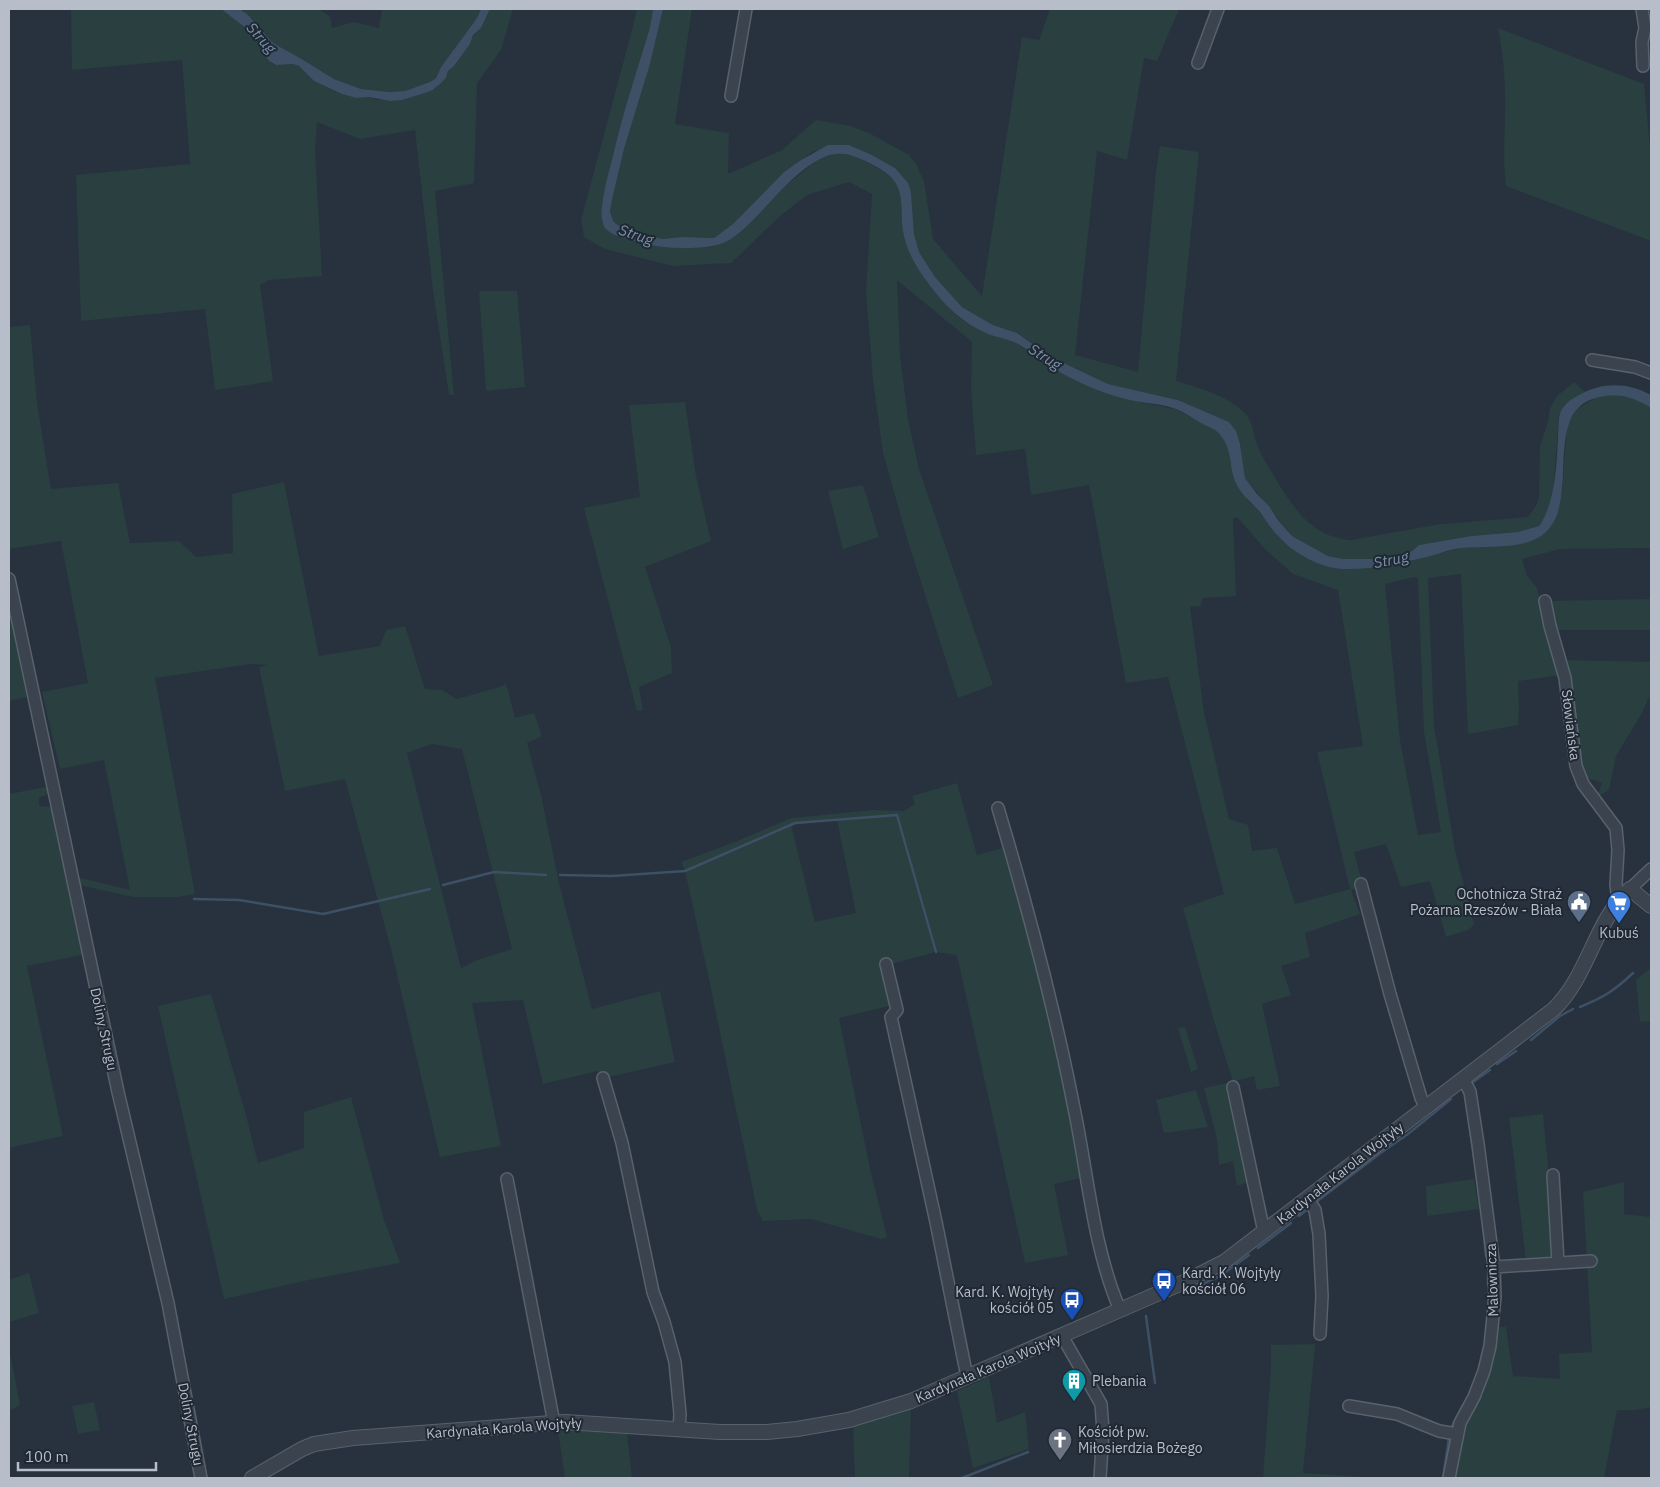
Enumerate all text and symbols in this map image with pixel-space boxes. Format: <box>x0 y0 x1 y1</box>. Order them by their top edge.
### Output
water label: Strug <box>243 18 281 58</box>
water label: Strug <box>617 220 657 250</box>
water label: Strug <box>1025 339 1066 375</box>
water label: Strug <box>1372 547 1411 572</box>
street label: Słowiańska <box>1558 689 1584 762</box>
place label: Ochotnicza Straż Pożarna Rzeszów - Biała <box>1410 885 1563 919</box>
public building icon: Ochotnicza Straż Pożarna Rzeszów - Biała <box>1566 889 1592 923</box>
supermarket icon: Kubuś <box>1606 890 1632 924</box>
place label: Kubuś <box>1599 924 1639 942</box>
street label: Doliny Strugu <box>86 986 122 1072</box>
street label: Kardynała Karola Wojtyły <box>1273 1118 1407 1228</box>
street label: Malownicza <box>1482 1242 1502 1317</box>
place label: Kard. K. Wojtyły kościół 06 <box>1182 1264 1281 1298</box>
bus stop icon: Kard. K. Wojtyły kościół 06 <box>1151 1268 1177 1302</box>
place label: Kard. K. Wojtyły kościół 05 <box>955 1283 1054 1317</box>
bus stop icon: Kard. K. Wojtyły kościół 05 <box>1059 1287 1085 1321</box>
street label: Kardynała Karola Wojtyły <box>913 1329 1063 1407</box>
building icon: Plebania <box>1061 1368 1087 1402</box>
place label: Plebania <box>1092 1372 1147 1390</box>
street label: Doliny Strugu <box>174 1381 208 1467</box>
street label: Kardynała Karola Wojtyły <box>425 1414 583 1442</box>
place label: Kościół pw. Miłosierdzia Bożego <box>1078 1423 1203 1457</box>
church icon: Kościół pw. Miłosierdzia Bożego <box>1047 1427 1073 1461</box>
scale bar <box>18 1440 155 1472</box>
text: 100 m <box>25 1447 69 1466</box>

